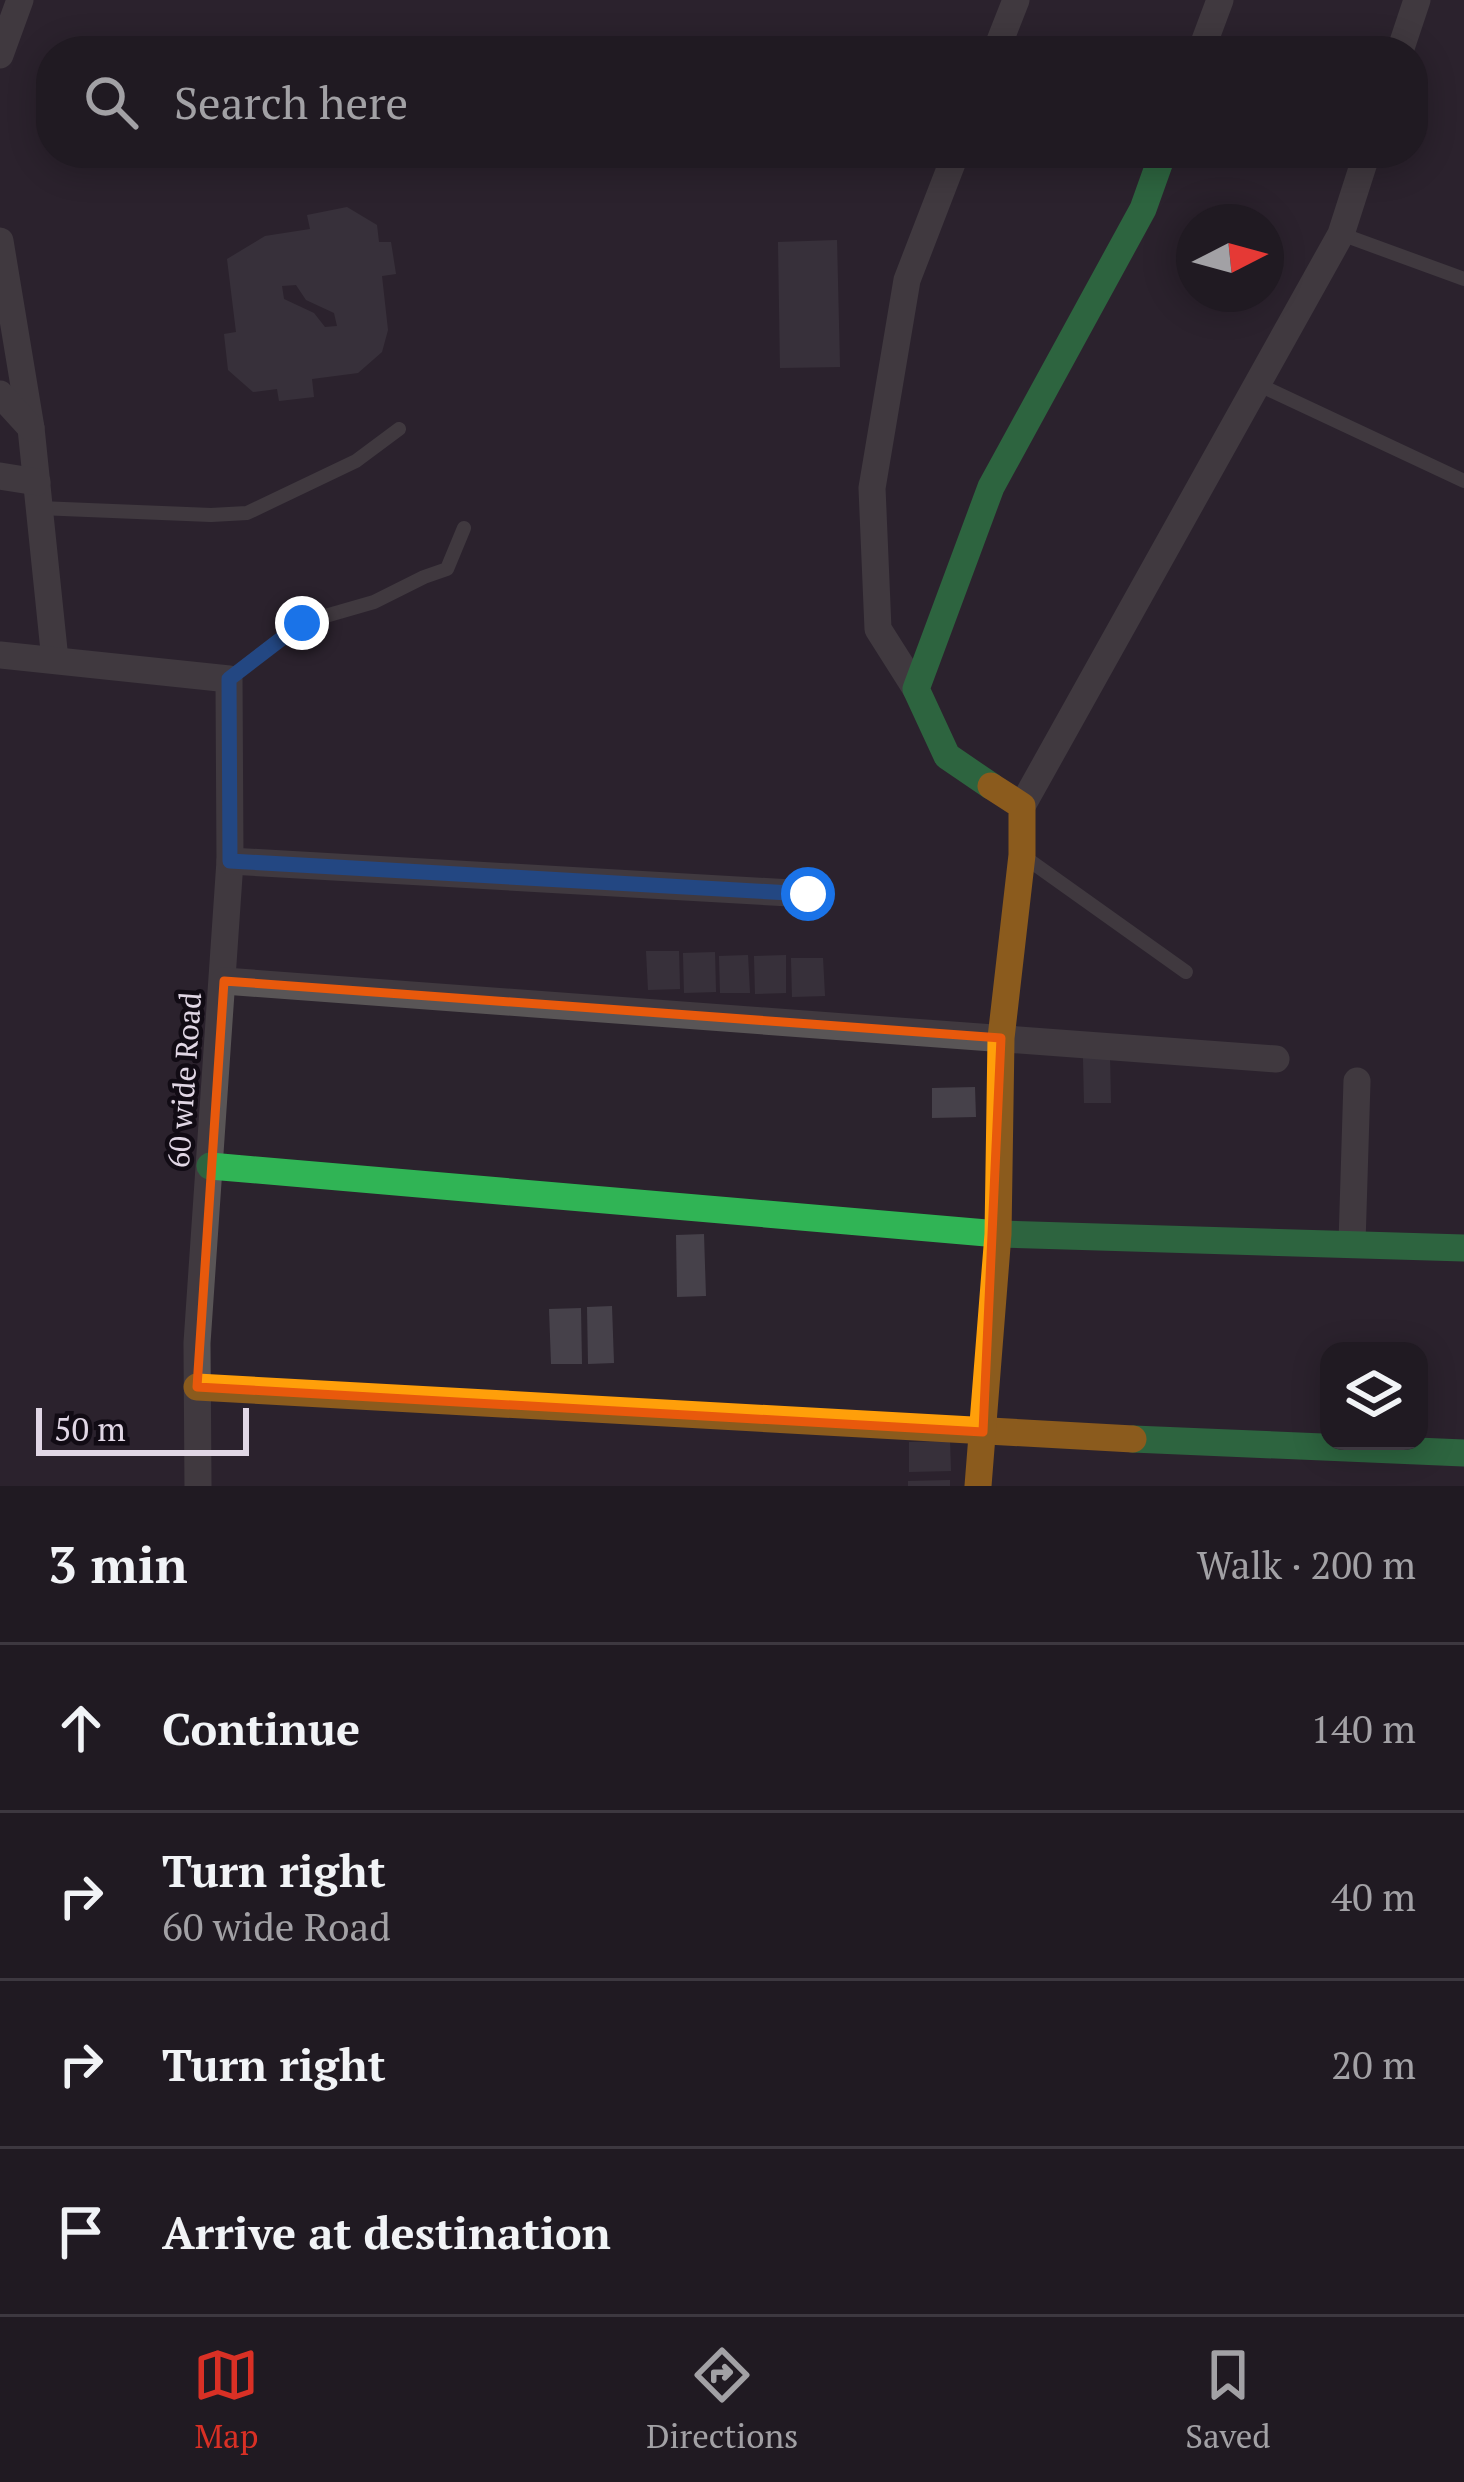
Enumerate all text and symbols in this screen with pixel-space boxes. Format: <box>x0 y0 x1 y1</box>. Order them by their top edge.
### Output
search box <box>36 36 1428 168</box>
icon: search <box>78 69 144 135</box>
text: Search here <box>174 72 408 132</box>
north arrow <box>1176 204 1284 312</box>
route end <box>275 596 329 650</box>
route start <box>781 867 835 921</box>
street label: 60 wide Road <box>158 991 210 1169</box>
map controls <box>1320 1342 1428 1450</box>
button: layers <box>1320 1342 1428 1450</box>
scale bar <box>36 1402 249 1455</box>
text: 50 m <box>54 1407 126 1450</box>
text: 3 min <box>48 1530 188 1598</box>
text: Walk · 200 m <box>1197 1538 1416 1590</box>
icon: ahead <box>48 1695 114 1761</box>
text: Continue <box>162 1698 360 1758</box>
text: 140 m <box>1311 1702 1416 1754</box>
text: Turn right <box>162 1840 386 1900</box>
icon: right <box>48 1863 114 1929</box>
text: 40 m <box>1331 1870 1416 1922</box>
text: 60 wide Road <box>162 1900 391 1952</box>
icon: right <box>48 2031 114 2097</box>
text: Turn right <box>162 2034 386 2094</box>
text: 20 m <box>1331 2038 1416 2090</box>
icon: arrive <box>48 2199 114 2265</box>
text: Arrive at destination <box>162 2202 611 2262</box>
tab: Map <box>193 2342 259 2457</box>
tab: Directions <box>646 2342 798 2457</box>
tab: Saved <box>1185 2342 1271 2457</box>

